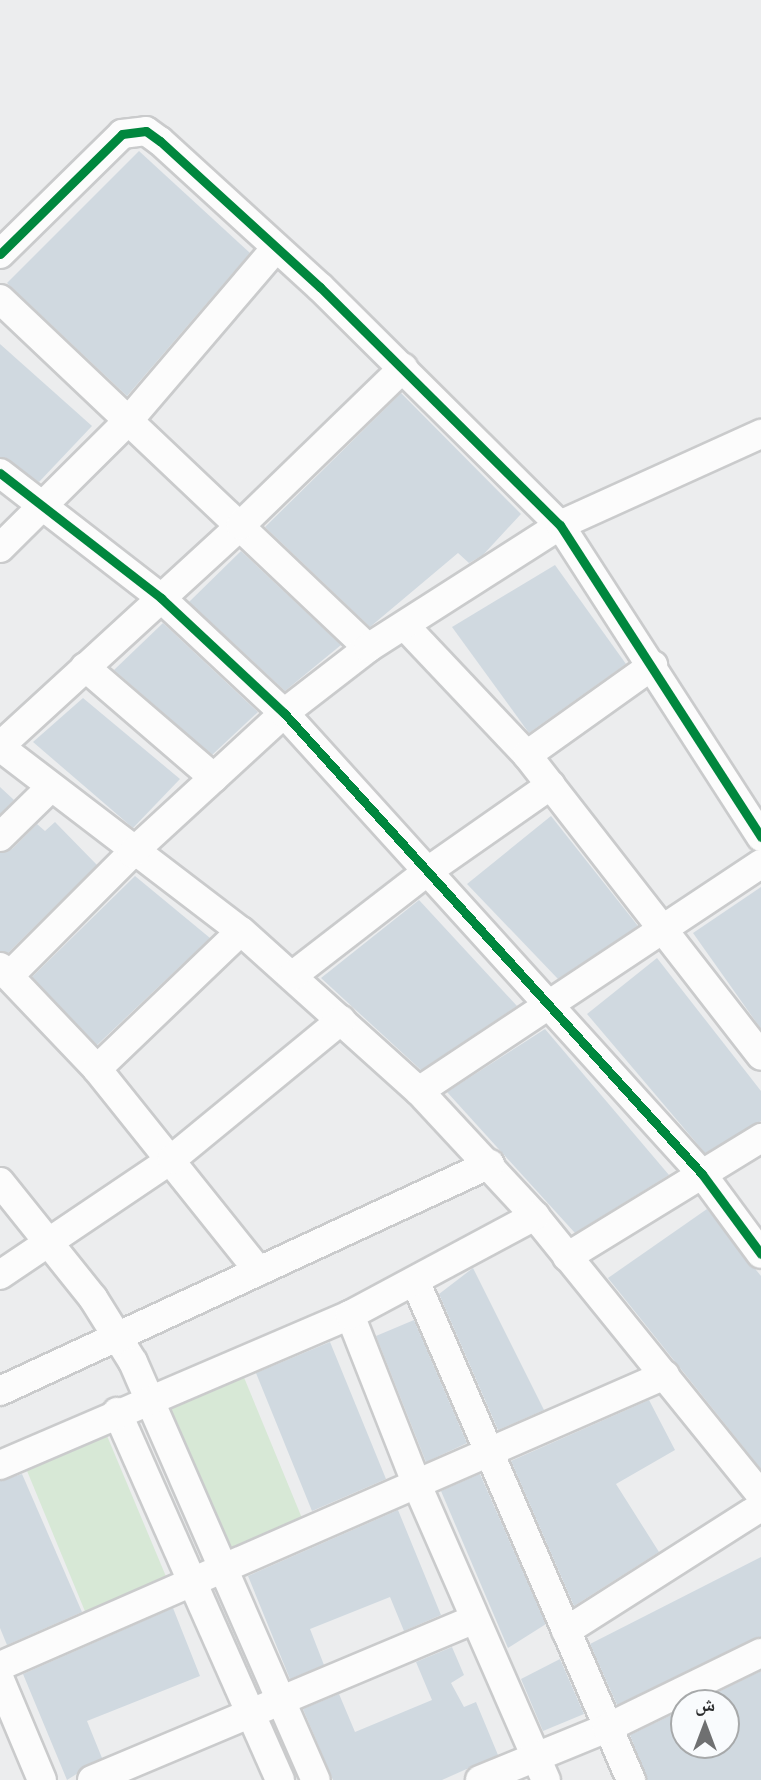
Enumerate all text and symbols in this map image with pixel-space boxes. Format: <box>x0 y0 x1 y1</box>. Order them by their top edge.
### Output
north arrow <box>670 1689 740 1759</box>
text: ش <box>695 1694 715 1715</box>

